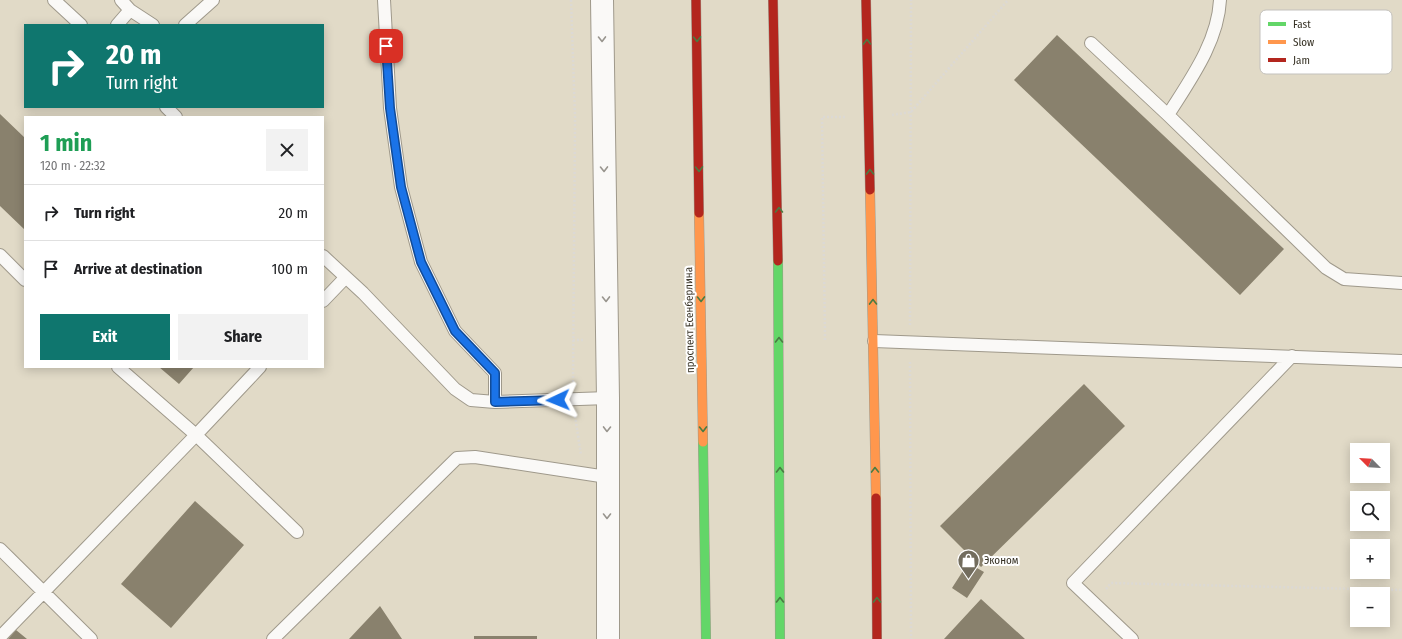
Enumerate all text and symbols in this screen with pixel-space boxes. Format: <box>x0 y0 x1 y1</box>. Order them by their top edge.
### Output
legend <box>1260 10 1392 74</box>
text: Fast <box>1293 18 1311 31</box>
pin <box>369 29 403 63</box>
icon: arrive <box>375 35 397 57</box>
one-way arrow <box>598 36 606 42</box>
one-way arrow <box>692 36 701 42</box>
text: Slow <box>1293 36 1314 49</box>
text: 20 m <box>106 38 161 71</box>
one-way arrow <box>863 39 871 45</box>
icon: right <box>40 40 92 92</box>
text: Jam <box>1293 54 1310 67</box>
text: Turn right <box>106 72 178 94</box>
text: 1 min <box>40 129 92 157</box>
button: close <box>266 129 308 171</box>
text: 120 m · 22:32 <box>40 158 105 173</box>
one-way arrow <box>600 166 608 172</box>
one-way arrow <box>695 166 703 172</box>
one-way arrow <box>866 169 874 175</box>
icon: right <box>40 202 62 224</box>
text: Turn right <box>74 204 135 222</box>
text: 20 m <box>279 204 308 222</box>
one-way arrow <box>774 207 783 213</box>
icon: arrive <box>40 258 62 280</box>
text: Arrive at destination <box>74 260 202 278</box>
text: 100 m <box>271 260 308 278</box>
street label: проспект Есенберлина <box>682 267 697 373</box>
one-way arrow <box>602 296 610 302</box>
one-way arrow <box>697 296 705 302</box>
one-way arrow <box>869 299 877 305</box>
button: Exit <box>40 314 170 360</box>
button: Share <box>178 314 308 360</box>
one-way arrow <box>775 337 783 343</box>
position arrow <box>537 379 579 421</box>
one-way arrow <box>603 426 611 432</box>
one-way arrow <box>699 426 707 432</box>
north arrow <box>1350 443 1390 483</box>
map controls <box>1350 443 1390 627</box>
one-way arrow <box>776 467 784 473</box>
one-way arrow <box>871 467 879 473</box>
button: search <box>1350 491 1390 531</box>
one-way arrow <box>603 513 611 519</box>
button: + <box>1350 539 1390 579</box>
shop icon: Эконом <box>955 547 981 580</box>
place label: Эконом <box>984 554 1019 567</box>
button: − <box>1350 587 1390 627</box>
one-way arrow <box>776 597 784 603</box>
one-way arrow <box>872 597 881 603</box>

